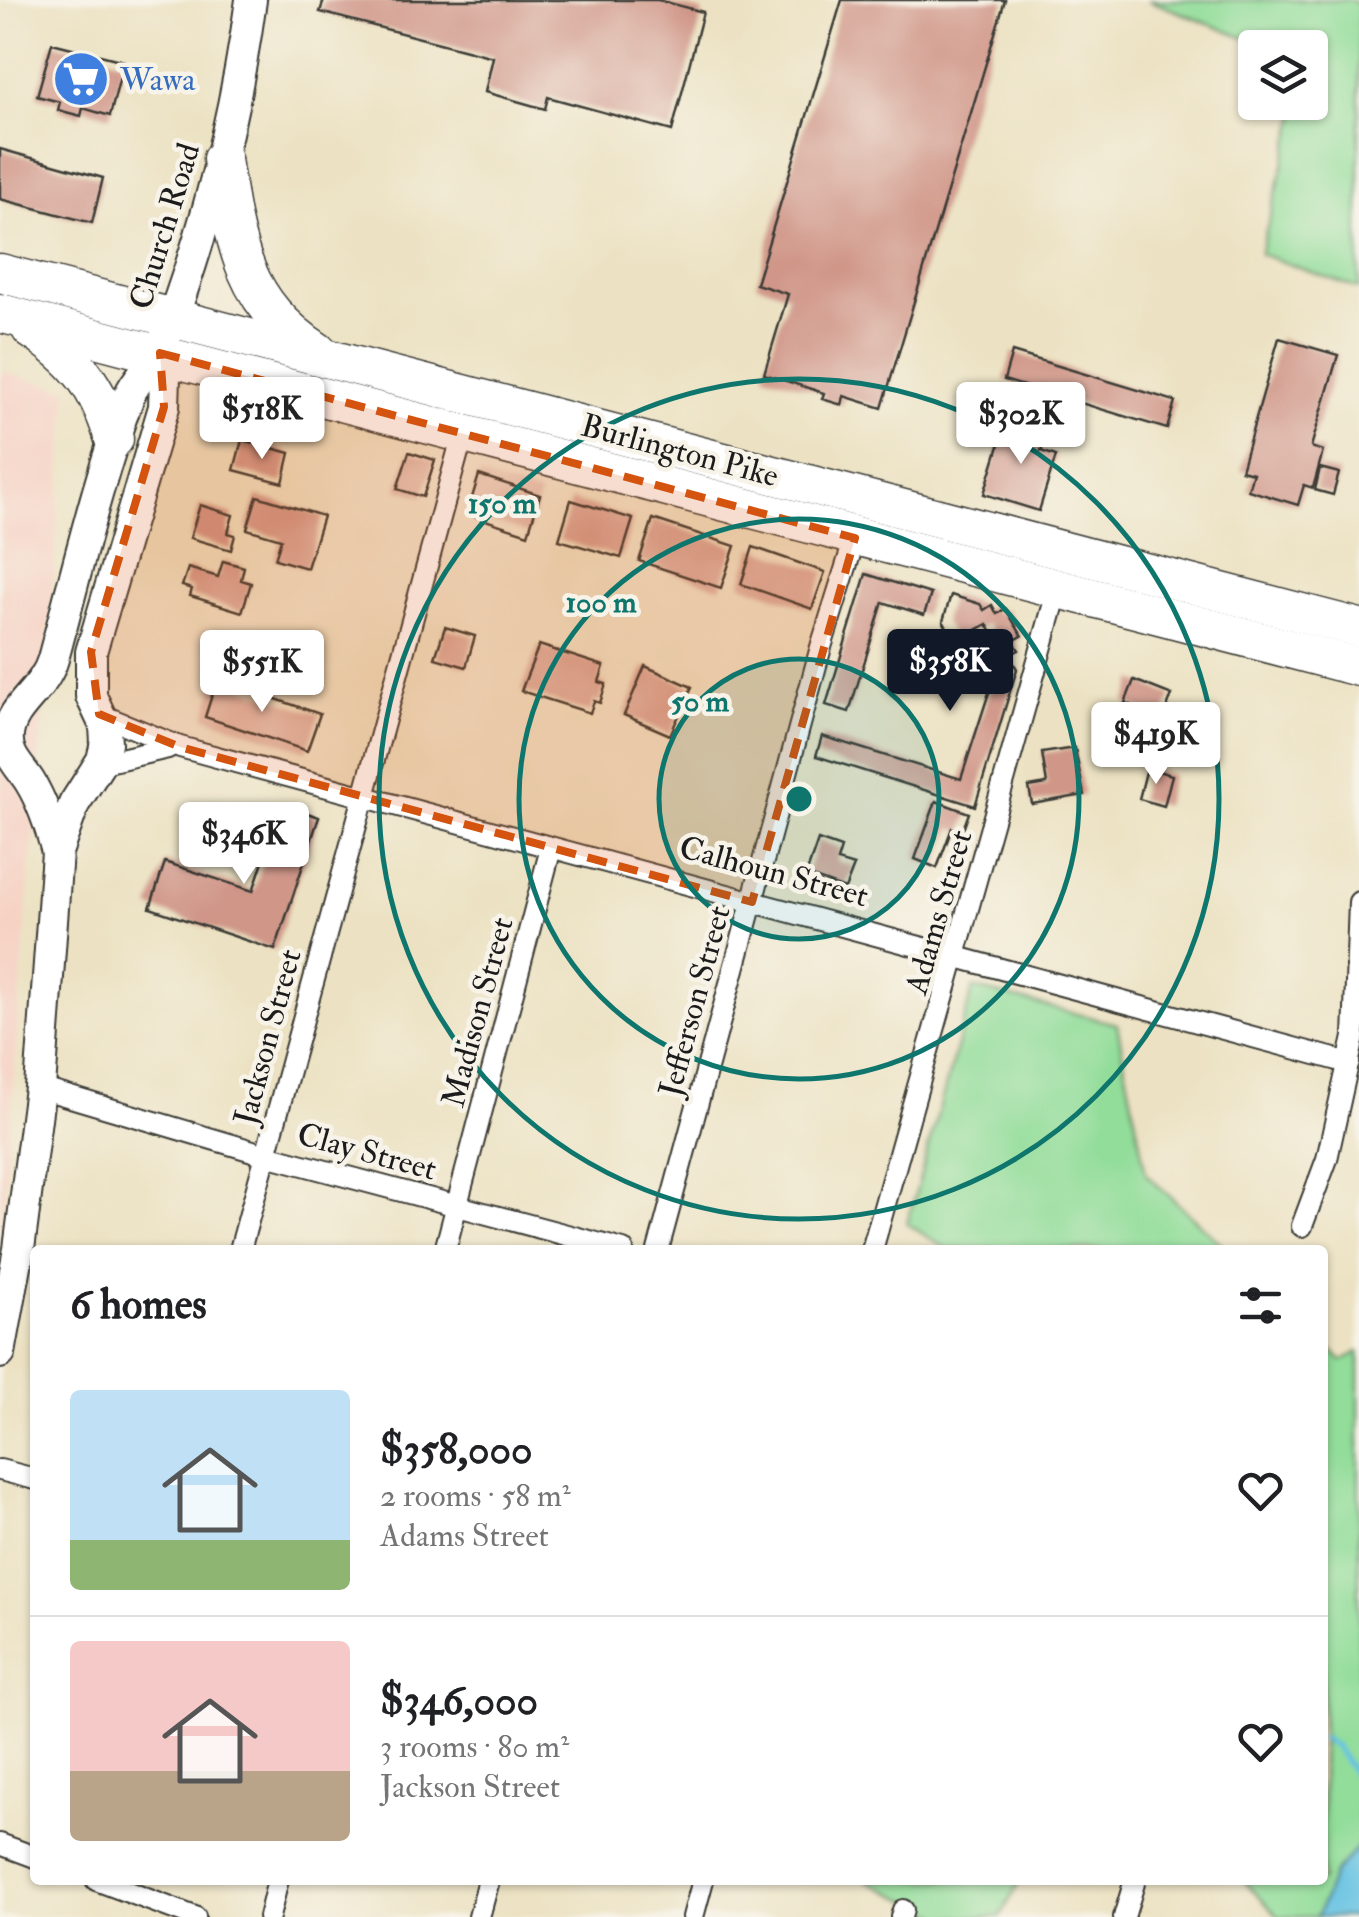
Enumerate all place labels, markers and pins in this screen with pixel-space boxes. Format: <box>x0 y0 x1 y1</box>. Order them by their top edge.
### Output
supermarket icon: Wawa <box>51 49 111 109</box>
place label: Wawa <box>119 60 196 100</box>
pin: $518K <box>192 377 332 462</box>
pin: $302K <box>951 382 1091 467</box>
pin: $358K <box>880 629 1020 714</box>
pin: $551K <box>192 630 332 715</box>
pin: $419K <box>1086 702 1226 787</box>
centre of rings <box>781 781 817 817</box>
pin: $346K <box>174 802 314 887</box>

